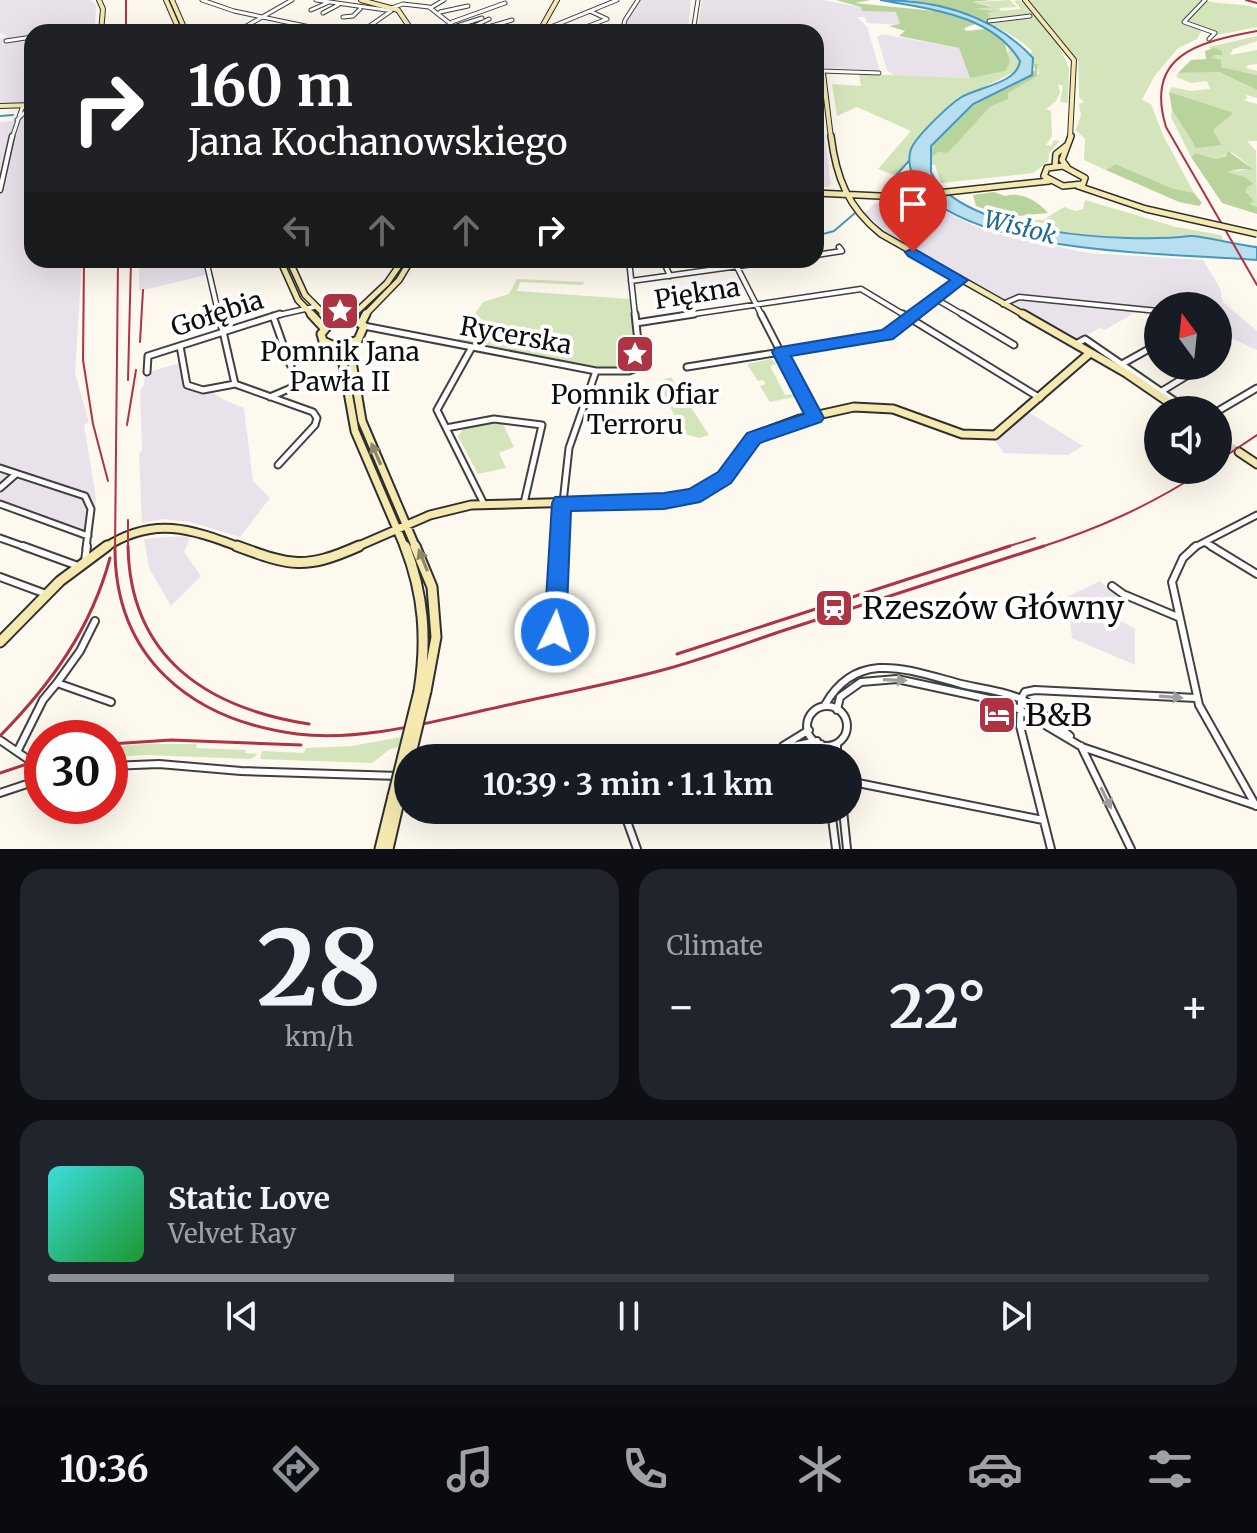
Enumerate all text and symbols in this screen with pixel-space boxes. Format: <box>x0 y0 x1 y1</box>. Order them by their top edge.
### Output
text: 160 m <box>188 51 353 121</box>
icon: right <box>56 56 160 160</box>
text: Jana Kochanowskiego <box>188 120 567 165</box>
pin <box>879 170 947 252</box>
icon: arrive <box>891 182 935 226</box>
water label: Wisłok <box>981 203 1059 251</box>
icon: left <box>276 208 320 252</box>
icon: ahead <box>360 208 404 252</box>
icon: ahead <box>444 208 488 252</box>
icon: right <box>528 208 572 252</box>
street label: Piękna <box>652 270 742 316</box>
street label: Gołębia <box>167 283 267 343</box>
place icon: Pomnik Jana Pawła II <box>319 290 361 332</box>
north arrow <box>1144 292 1232 380</box>
map controls <box>1144 292 1232 484</box>
street label: Rycerska <box>457 309 575 361</box>
place icon: Pomnik Ofiar Terroru <box>614 333 656 375</box>
place label: Pomnik Jana Pawła II <box>260 335 420 398</box>
place label: Pomnik Ofiar Terroru <box>551 378 720 441</box>
button: sound <box>1144 396 1232 484</box>
one-way arrow <box>369 442 383 465</box>
one-way arrow <box>416 548 429 572</box>
station icon: Rzeszów Główny <box>813 587 855 629</box>
place label: Rzeszów Główny <box>862 588 1125 628</box>
position arrow <box>513 590 597 674</box>
one-way arrow <box>883 673 908 686</box>
one-way arrow <box>1159 691 1184 704</box>
hotel icon: B&B <box>976 694 1018 736</box>
place label: B&B <box>1025 695 1092 735</box>
speed limit sign: 30 <box>24 720 128 824</box>
text: 10:39 · 3 min · 1.1 km <box>483 765 773 803</box>
one-way arrow <box>1099 786 1113 810</box>
text: 28 <box>257 903 382 1033</box>
text: Climate <box>667 929 763 962</box>
text: 22° <box>889 969 986 1044</box>
text: − <box>667 979 696 1034</box>
text: + <box>1180 979 1209 1034</box>
text: km/h <box>285 1020 354 1053</box>
text: Static Love <box>168 1179 330 1217</box>
text: Velvet Ray <box>168 1217 296 1250</box>
icon: previous <box>220 1294 264 1338</box>
icon: pause <box>607 1294 651 1338</box>
icon: next <box>994 1294 1038 1338</box>
icon: directions <box>268 1441 324 1497</box>
icon: music <box>442 1441 498 1497</box>
icon: phone <box>617 1441 673 1497</box>
icon: climate <box>792 1441 848 1497</box>
icon: car <box>967 1441 1023 1497</box>
icon: filters <box>1142 1441 1198 1497</box>
text: 10:36 <box>59 1447 149 1492</box>

